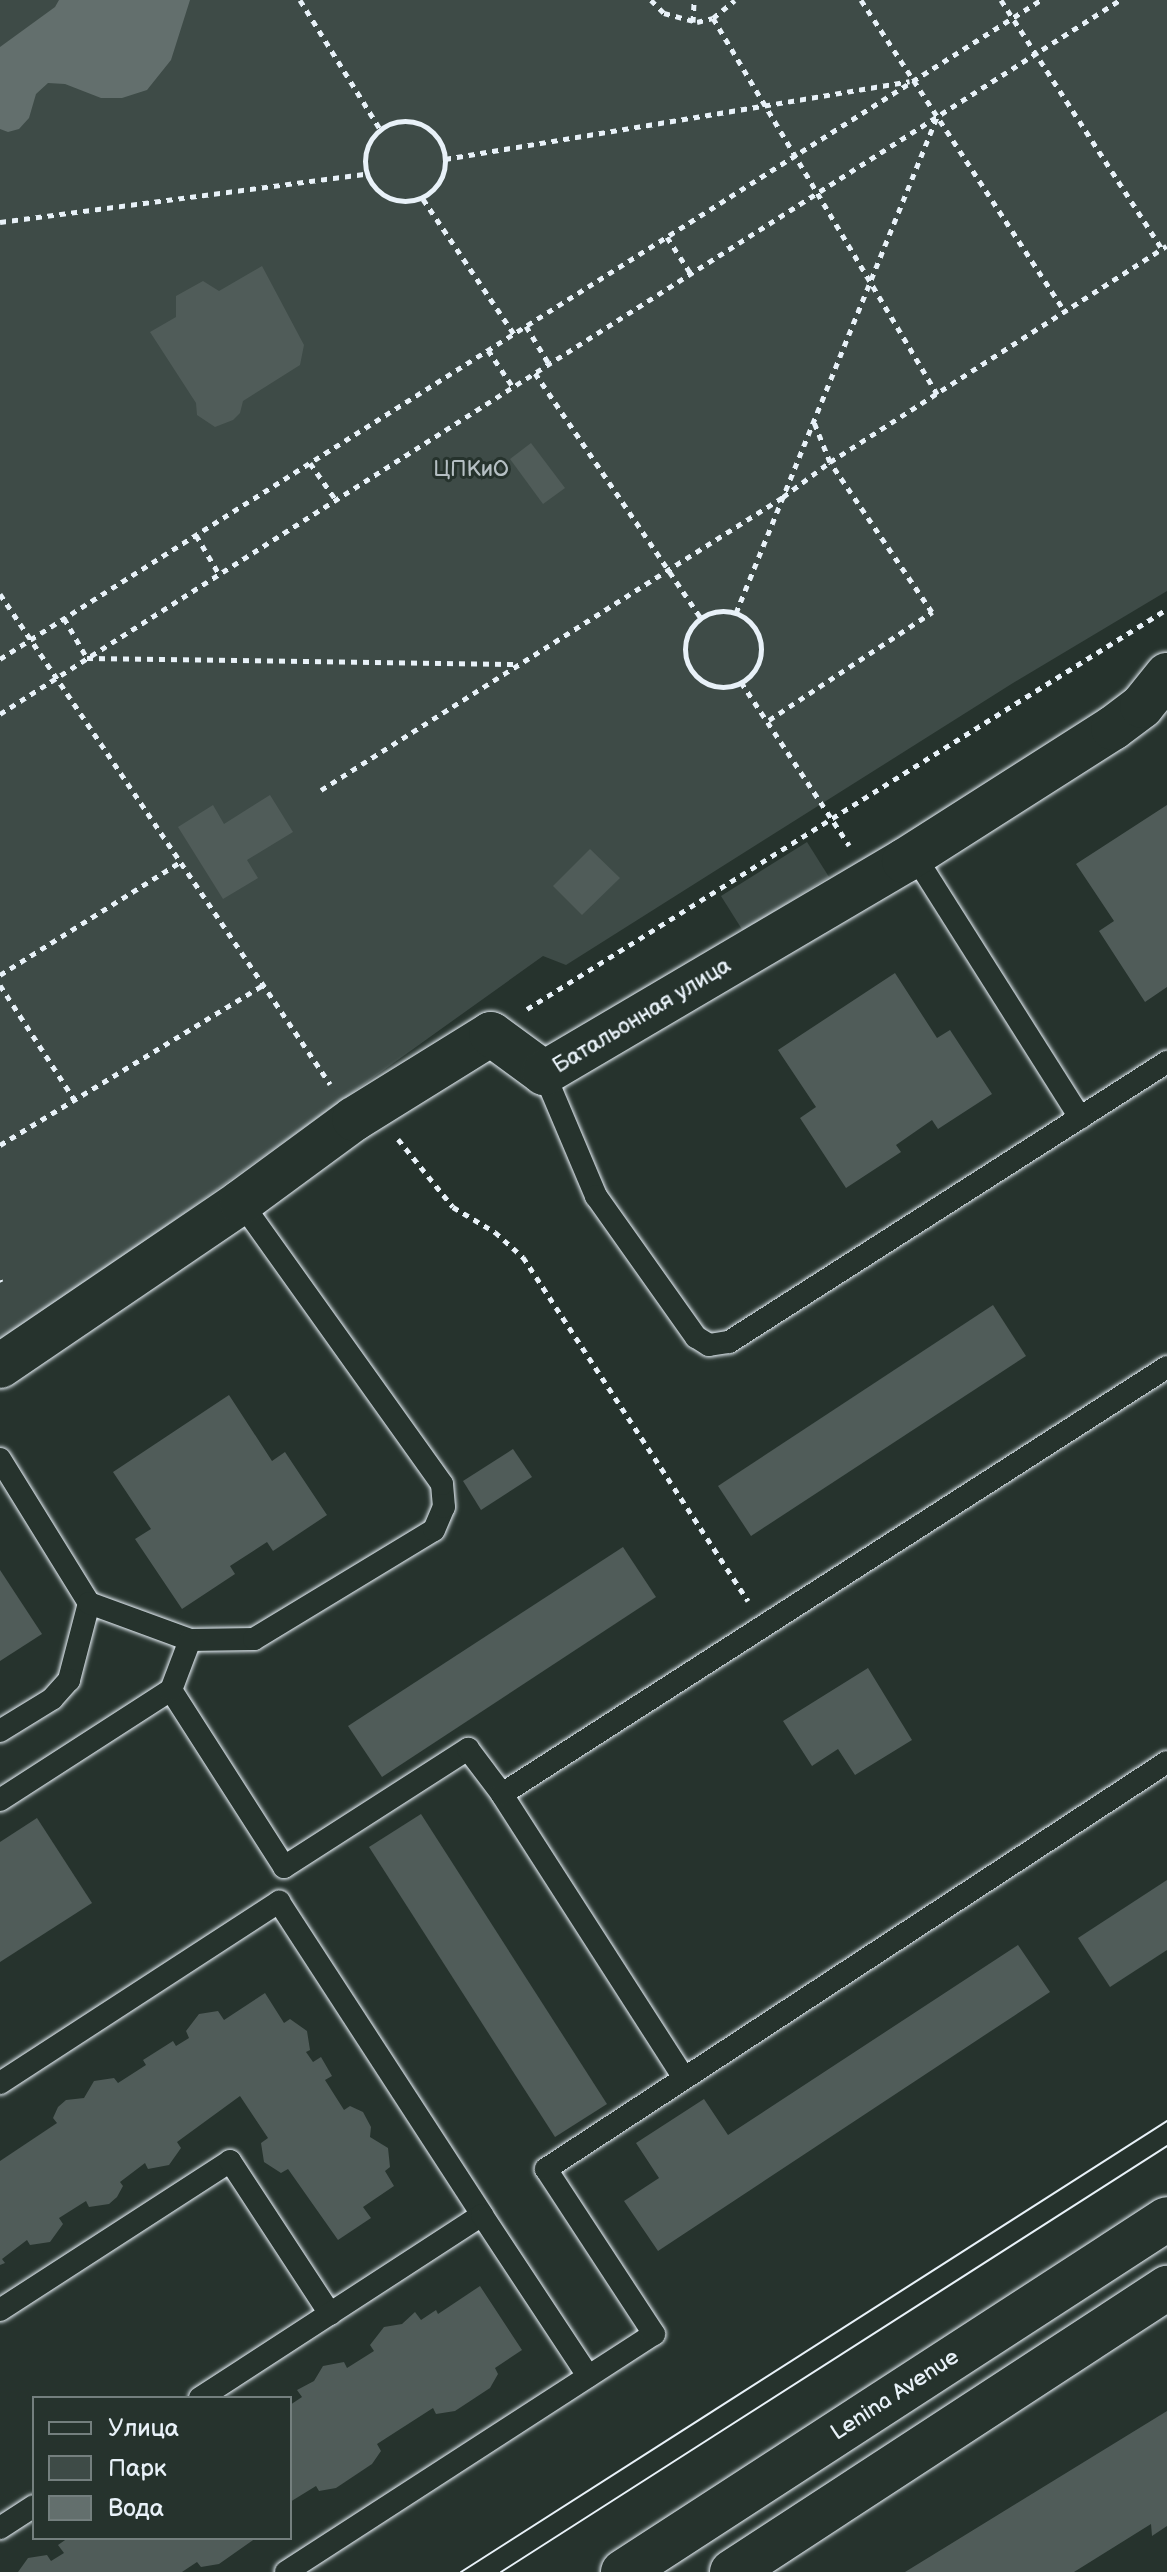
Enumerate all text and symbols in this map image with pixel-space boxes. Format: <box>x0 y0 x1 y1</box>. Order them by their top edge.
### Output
park label: ЦПКиО <box>433 457 509 483</box>
street label: Батальонная улица <box>548 952 736 1080</box>
street label: Lenina Avenue <box>826 2344 964 2446</box>
legend <box>32 2396 292 2540</box>
text: Улица <box>108 2414 179 2443</box>
text: Парк <box>108 2454 166 2483</box>
text: Вода <box>108 2494 164 2523</box>

